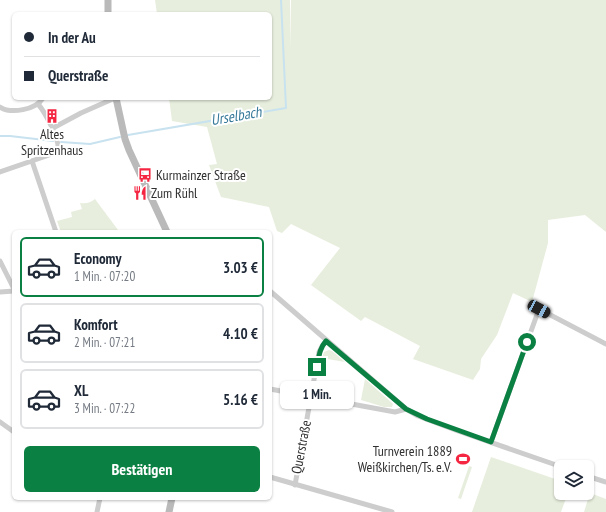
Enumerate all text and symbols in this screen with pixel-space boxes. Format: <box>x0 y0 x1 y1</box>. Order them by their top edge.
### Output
text: In der Au <box>48 28 96 47</box>
text: Querstraße <box>48 66 108 85</box>
water label: Urselbach <box>209 101 264 129</box>
building icon: Altes Spritzenhaus <box>44 108 60 124</box>
place label: Altes Spritzenhaus <box>21 125 83 159</box>
place label: Kurmainzer Straße <box>156 166 246 184</box>
bus stop icon: Kurmainzer Straße <box>137 167 153 183</box>
place label: Zum Rühl <box>151 184 198 202</box>
restaurant icon: Zum Rühl <box>132 185 148 201</box>
icon: car <box>26 249 62 285</box>
text: Economy <box>74 249 122 268</box>
text: 3.03 € <box>223 258 258 277</box>
text: 1 Min. · 07:20 <box>74 268 135 285</box>
car <box>526 298 552 320</box>
icon: car <box>26 315 62 351</box>
text: Komfort <box>74 315 118 334</box>
text: 4.10 € <box>223 324 258 343</box>
route start <box>518 333 536 351</box>
text: 2 Min. · 07:21 <box>74 334 135 351</box>
route end <box>308 358 326 376</box>
icon: car <box>26 381 62 417</box>
text: XL <box>74 381 88 400</box>
callout: 1 Min. <box>280 381 354 409</box>
text: 1 Min. <box>302 386 332 403</box>
text: 5.16 € <box>223 390 258 409</box>
text: 3 Min. · 07:22 <box>74 400 135 417</box>
street label: Querstraße <box>287 419 315 475</box>
place label: Turnverein 1889 Weißkirchen/Ts. e.V. <box>358 442 452 476</box>
button: Bestätigen <box>24 446 260 492</box>
sports icon: Turnverein 1889 Weißkirchen/Ts. e.V. <box>455 451 471 467</box>
map controls <box>554 460 594 500</box>
button: layers <box>554 460 594 500</box>

